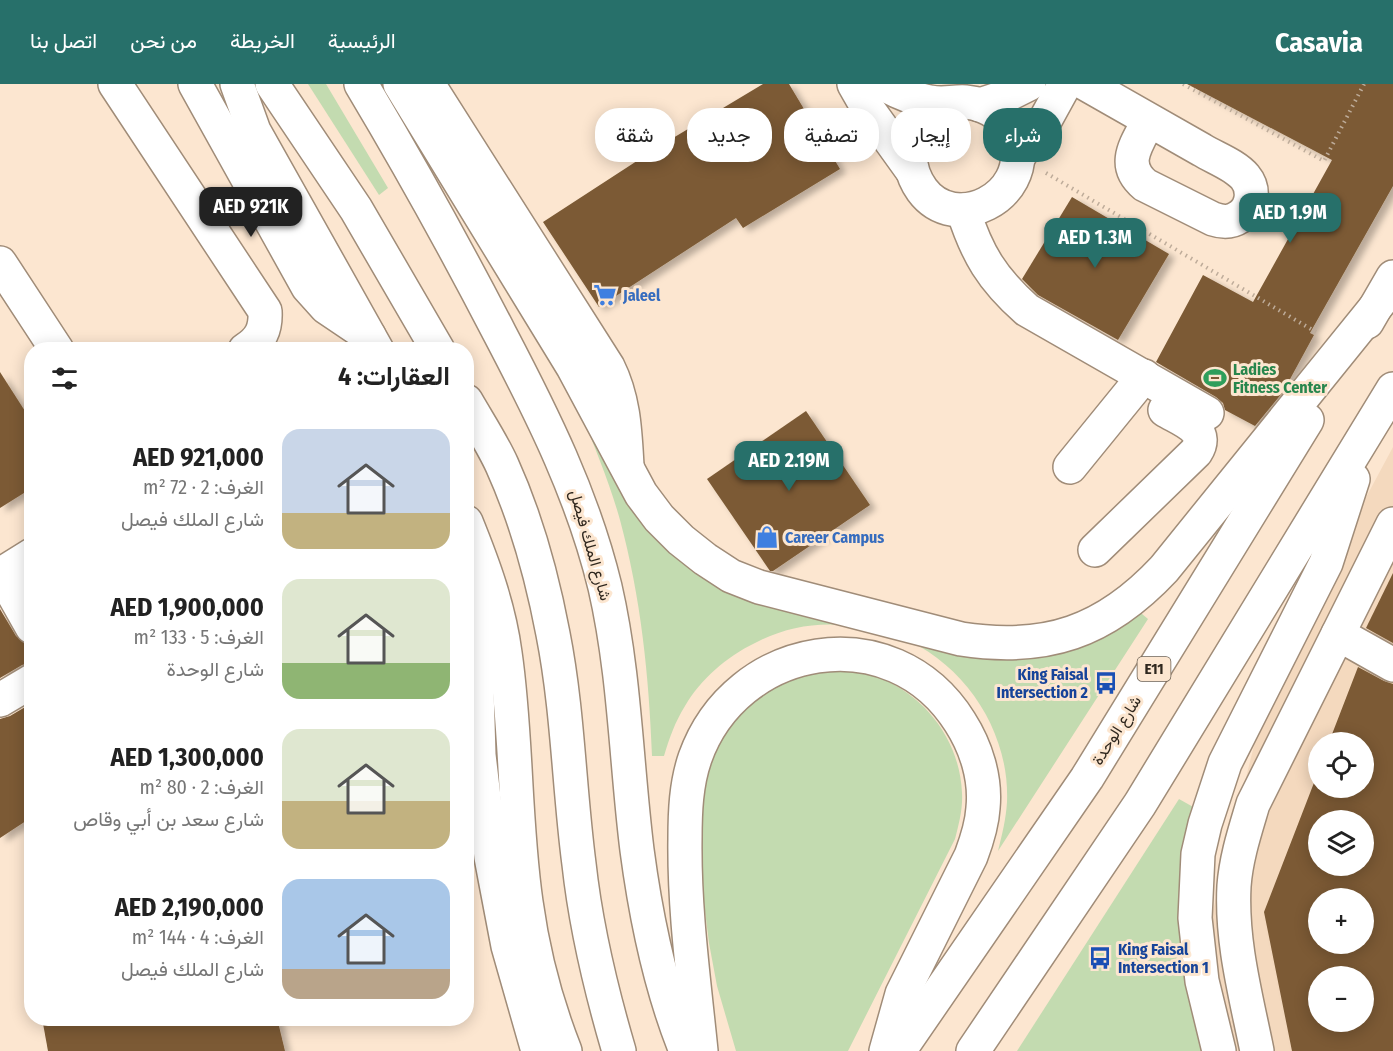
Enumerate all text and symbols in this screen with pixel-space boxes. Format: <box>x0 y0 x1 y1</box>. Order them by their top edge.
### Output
text: Casavia <box>1275 26 1363 59</box>
text: اتصل بنا <box>30 28 97 54</box>
text: من نحن <box>130 28 197 54</box>
text: الخريطة <box>230 28 295 54</box>
text: الرئيسية <box>328 28 396 54</box>
chip: شقة <box>595 108 675 162</box>
chip: جديد <box>687 108 772 162</box>
chip: تصفية <box>784 108 879 162</box>
chip: إيجار <box>891 108 971 162</box>
chip: شراء <box>983 108 1062 162</box>
pin: AED 921K <box>189 187 313 238</box>
pin: AED 1.9M <box>1228 193 1352 244</box>
text: AED 921K <box>213 194 289 218</box>
text: AED 1.9M <box>1253 200 1327 224</box>
pin: AED 1.3M <box>1033 218 1157 269</box>
text: AED 1.3M <box>1058 225 1132 249</box>
supermarket icon: Jaleel <box>592 282 618 308</box>
place label: Jaleel <box>622 286 661 305</box>
place label: Ladies Fitness Center <box>1233 360 1327 397</box>
text: العقارات: 4 <box>338 361 450 392</box>
icon: filters <box>48 362 81 395</box>
sports icon: Ladies Fitness Center <box>1202 365 1228 391</box>
pin: AED 2.19M <box>720 441 858 492</box>
text: AED 921,000 <box>133 442 264 473</box>
text: AED 2.19M <box>748 448 830 472</box>
icon: home <box>330 453 402 525</box>
text: الغرف: 2 · 72 m² <box>143 475 264 499</box>
street label: شارع الملك فيصل <box>564 488 615 603</box>
text: شارع الملك فيصل <box>121 507 264 531</box>
shop icon: Career Campus <box>754 524 780 550</box>
place label: Career Campus <box>785 528 884 547</box>
text: AED 1,900,000 <box>110 592 264 623</box>
icon: home <box>330 603 402 675</box>
text: الغرف: 5 · 133 m² <box>134 625 264 649</box>
text: شارع الوحدة <box>166 657 264 681</box>
road number: E11 <box>1138 657 1170 681</box>
place label: King Faisal Intersection 2 <box>997 665 1089 702</box>
bus stop icon: King Faisal Intersection 2 <box>1093 670 1119 696</box>
street label: شارع الوحدة <box>1088 692 1147 769</box>
map controls <box>1308 732 1374 1032</box>
button: locate <box>1308 732 1374 798</box>
text: AED 1,300,000 <box>111 742 264 773</box>
icon: home <box>330 753 402 825</box>
text: الغرف: 2 · 80 m² <box>139 775 264 799</box>
text: شارع سعد بن أبي وقاص <box>73 807 264 831</box>
button: layers <box>1308 810 1374 876</box>
button: + <box>1308 888 1374 954</box>
text: AED 2,190,000 <box>115 892 264 923</box>
icon: home <box>330 903 402 975</box>
text: الغرف: 4 · 144 m² <box>132 925 264 949</box>
place label: King Faisal Intersection 1 <box>1118 940 1209 977</box>
bus stop icon: King Faisal Intersection 1 <box>1087 945 1113 971</box>
text: شارع الملك فيصل <box>121 957 264 981</box>
button: − <box>1308 966 1374 1032</box>

